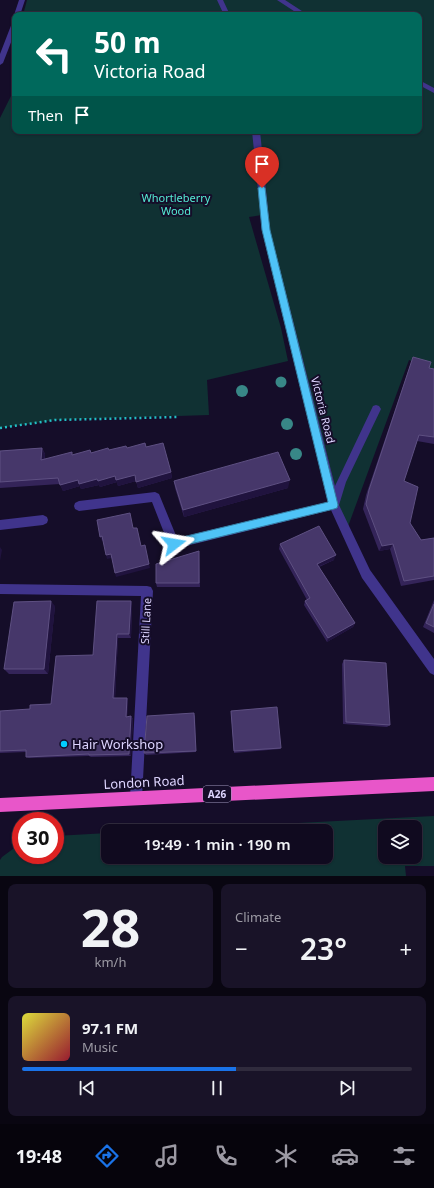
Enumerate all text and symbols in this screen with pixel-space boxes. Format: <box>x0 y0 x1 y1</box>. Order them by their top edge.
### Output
text: 50 m <box>94 23 161 61</box>
icon: left <box>28 28 80 80</box>
text: Victoria Road <box>94 59 206 83</box>
icon: arrive <box>71 104 93 126</box>
text: Then <box>28 105 63 125</box>
pin <box>245 147 279 188</box>
icon: arrive <box>251 153 273 175</box>
park label: Whortleberry Wood <box>142 190 211 218</box>
street label: Victoria Road <box>308 375 339 445</box>
position arrow <box>153 523 195 565</box>
street label: Still Lane <box>137 597 154 644</box>
place label: Hair Workshop <box>72 735 163 753</box>
marker: Hair Workshop <box>59 739 69 749</box>
street label: London Road <box>103 771 185 793</box>
road number: A26 <box>203 786 231 802</box>
speed limit sign: 30 <box>12 812 64 864</box>
map controls <box>378 820 422 864</box>
button: layers <box>378 820 422 864</box>
text: 19:49 · 1 min · 190 m <box>143 834 291 854</box>
text: 28 <box>81 891 140 962</box>
text: Climate <box>235 908 281 926</box>
text: 23° <box>300 928 347 969</box>
text: − <box>235 933 248 963</box>
text: + <box>399 933 412 963</box>
text: km/h <box>95 953 126 971</box>
text: 97.1 FM <box>82 1018 138 1038</box>
text: Music <box>82 1038 118 1056</box>
icon: previous <box>76 1077 98 1099</box>
icon: pause <box>206 1077 228 1099</box>
icon: next <box>336 1077 358 1099</box>
icon: directions <box>93 1142 121 1170</box>
icon: music <box>153 1142 181 1170</box>
icon: phone <box>212 1142 240 1170</box>
icon: climate <box>272 1142 300 1170</box>
icon: car <box>331 1142 359 1170</box>
icon: filters <box>390 1142 418 1170</box>
text: 19:48 <box>16 1144 62 1168</box>

